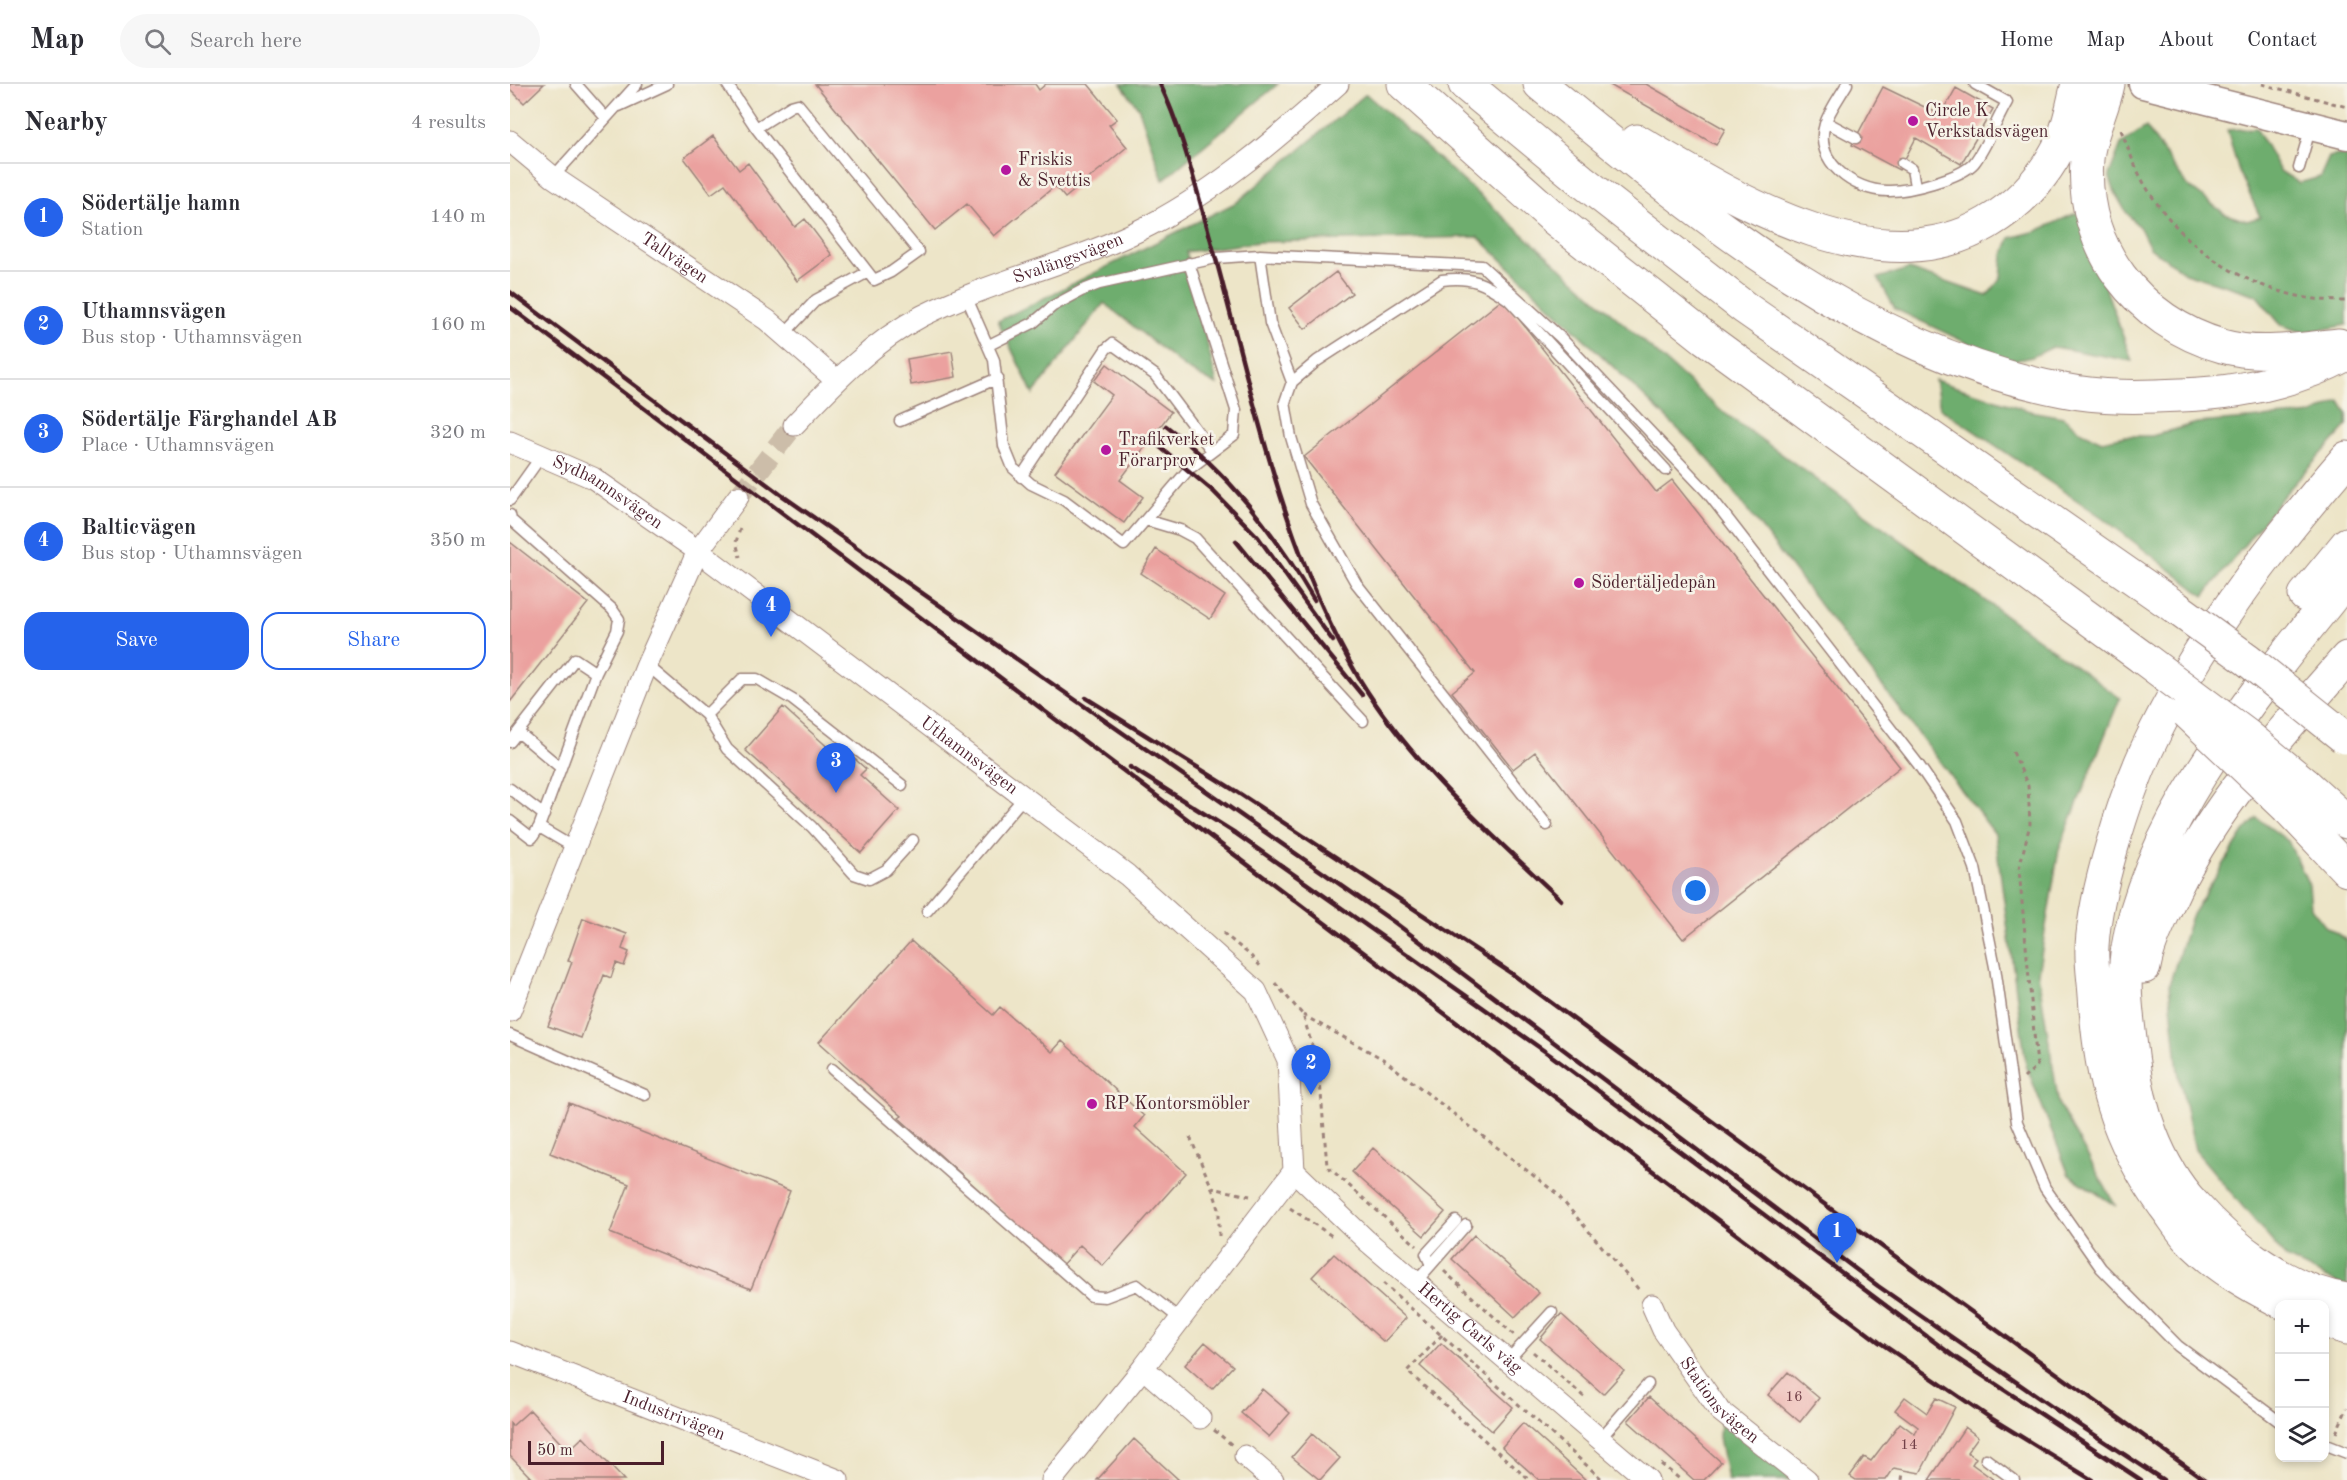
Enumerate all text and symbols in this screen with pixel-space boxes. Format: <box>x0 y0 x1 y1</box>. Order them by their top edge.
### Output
search box <box>120 14 540 68</box>
icon: search <box>141 25 174 58</box>
text: Map <box>30 27 84 55</box>
text: Search here <box>189 30 302 52</box>
text: Home <box>2000 30 2053 51</box>
text: Map <box>2086 30 2125 51</box>
text: About <box>2158 30 2214 51</box>
text: Contact <box>2247 30 2317 51</box>
place label: Circle K Verkstadsvägen <box>1925 102 2049 141</box>
text: Nearby <box>24 110 108 136</box>
text: 4 results <box>411 113 486 133</box>
marker: Circle K Verkstadsvägen <box>1906 114 1920 128</box>
place label: Friskis & Svettis <box>1018 151 1091 190</box>
marker: Friskis & Svettis <box>999 163 1013 177</box>
text: Södertälje hamn <box>81 193 240 215</box>
text: 1 <box>38 207 49 227</box>
text: 140 m <box>430 207 486 227</box>
text: Station <box>81 220 143 240</box>
street label: Tallvägen <box>637 229 711 287</box>
street label: Svalängsvägen <box>1011 230 1126 287</box>
text: Uthamnsvägen <box>81 301 226 323</box>
text: 2 <box>38 315 49 335</box>
text: 160 m <box>430 315 486 335</box>
text: Bus stop · Uthamnsvägen <box>81 328 303 348</box>
text: Södertälje Färghandel AB <box>81 409 337 431</box>
text: 3 <box>38 423 49 443</box>
text: 320 m <box>430 423 486 443</box>
place label: Trafikverket Förarprov <box>1118 431 1214 470</box>
text: Place · Uthamnsvägen <box>81 436 275 456</box>
marker: Trafikverket Förarprov <box>1099 443 1113 457</box>
street label: Sydhamnsvägen <box>550 452 666 533</box>
text: Balticvägen <box>81 517 196 539</box>
text: 4 <box>38 531 49 551</box>
text: 350 m <box>430 531 486 551</box>
text: Bus stop · Uthamnsvägen <box>81 544 303 564</box>
place label: Södertäljedepån <box>1591 574 1716 592</box>
marker: Södertäljedepån <box>1572 576 1586 590</box>
pin: 4 <box>752 588 790 637</box>
button: Save <box>24 612 249 670</box>
button: Share <box>261 612 486 670</box>
street label: Uthamnsvägen <box>917 713 1021 798</box>
pin: 3 <box>816 744 856 793</box>
your location <box>1681 876 1710 905</box>
pin: 2 <box>1292 1046 1330 1095</box>
place label: RP Kontorsmöbler <box>1104 1095 1250 1113</box>
marker: RP Kontorsmöbler <box>1085 1097 1099 1111</box>
pin: 1 <box>1818 1214 1856 1263</box>
street label: Hertig Carls väg <box>1414 1279 1525 1378</box>
map controls <box>2275 1300 2329 1462</box>
button: + <box>2275 1300 2329 1354</box>
street label: Stationsvägen <box>1676 1354 1763 1447</box>
button: − <box>2275 1354 2329 1408</box>
street label: Industrivägen <box>620 1388 728 1444</box>
house number: 16 <box>1785 1390 1803 1405</box>
button: layers <box>2275 1408 2329 1462</box>
scale bar <box>528 1438 664 1466</box>
house number: 14 <box>1900 1438 1918 1453</box>
text: 50 m <box>537 1443 573 1459</box>

